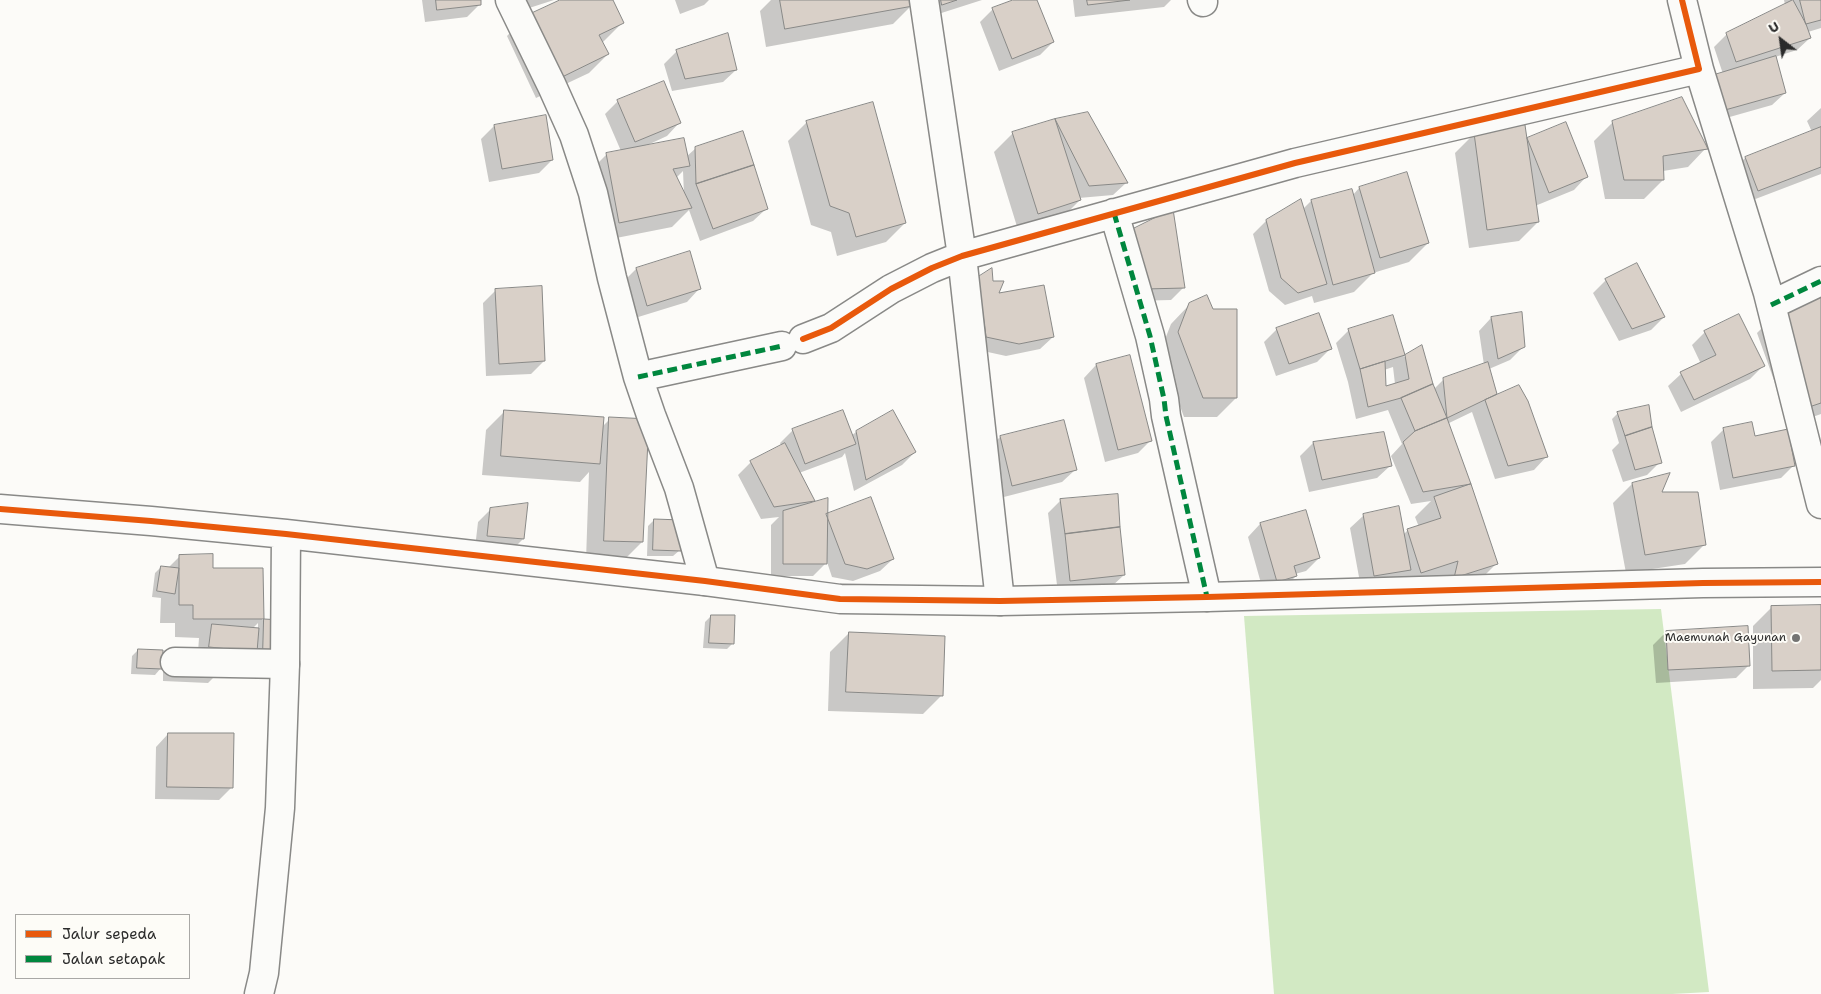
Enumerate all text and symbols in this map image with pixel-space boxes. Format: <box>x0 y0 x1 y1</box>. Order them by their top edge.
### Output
north arrow <box>1756 15 1806 65</box>
text: U <box>1765 17 1782 37</box>
place label: Maemunah Gayunan <box>1665 631 1786 645</box>
marker: Maemunah Gayunan <box>1790 632 1802 644</box>
legend <box>15 914 190 979</box>
text: Jalur sepeda <box>62 924 156 944</box>
text: Jalan setapak <box>62 949 166 969</box>

